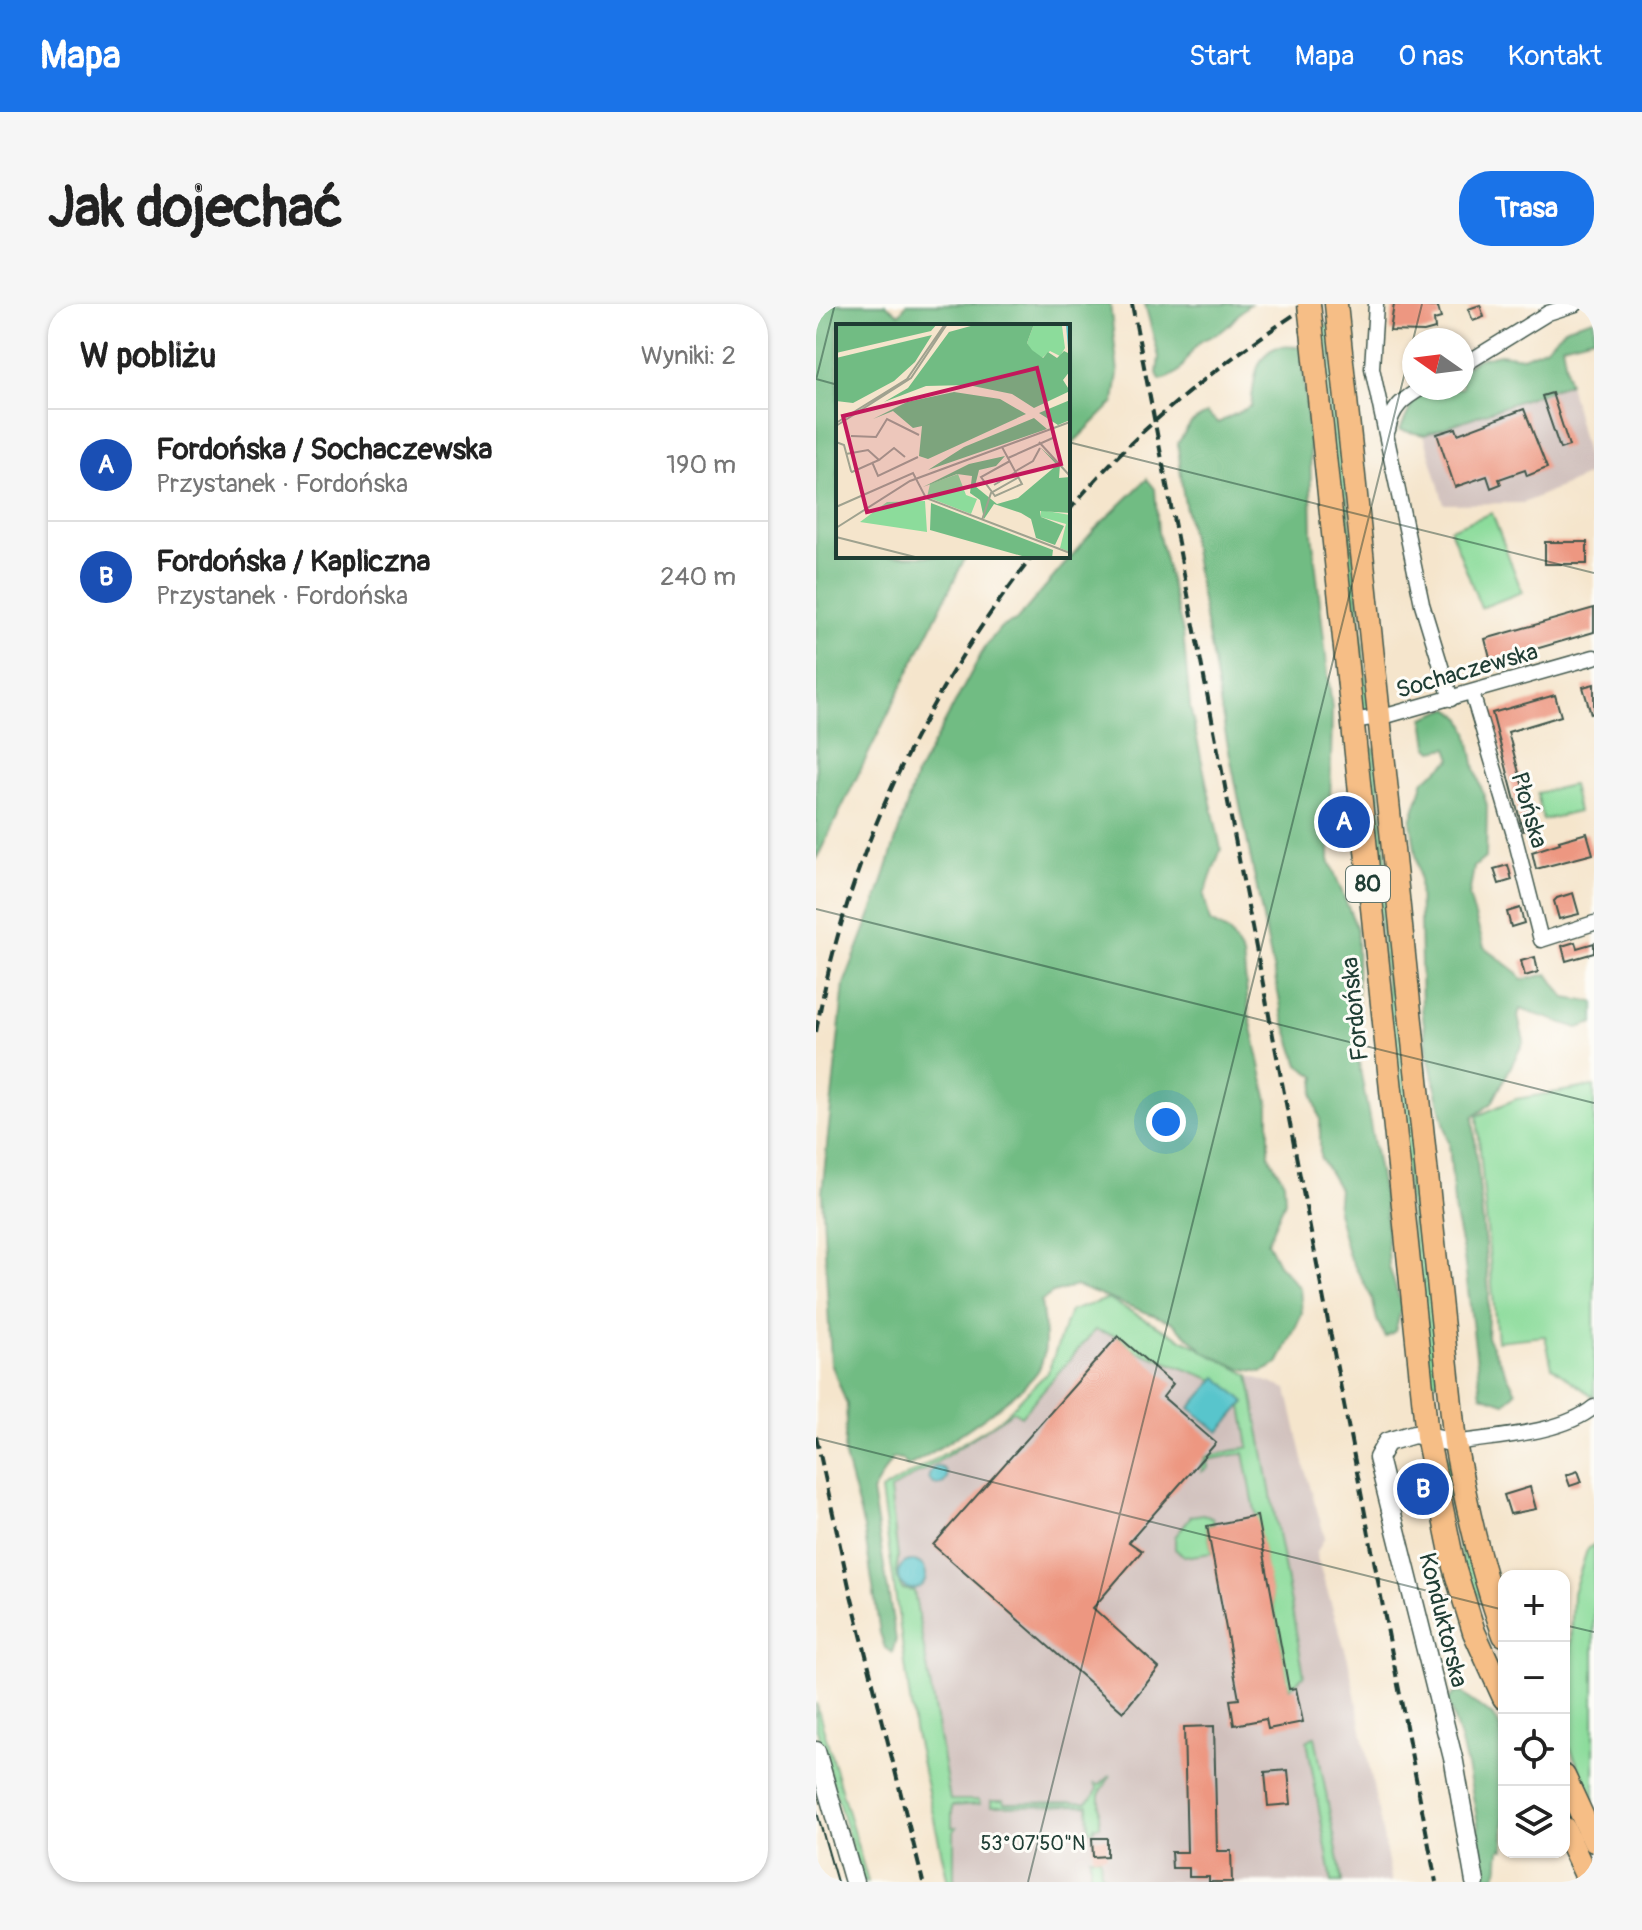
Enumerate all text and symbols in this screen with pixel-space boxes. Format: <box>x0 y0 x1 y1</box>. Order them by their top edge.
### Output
text: Mapa <box>40 32 121 80</box>
text: Start <box>1189 39 1251 74</box>
text: Mapa <box>1295 39 1354 74</box>
text: O nas <box>1398 39 1464 74</box>
text: Kontakt <box>1508 39 1602 74</box>
button: Trasa <box>1459 171 1594 246</box>
text: Jak dojechać <box>48 174 343 243</box>
inset map <box>836 324 1070 558</box>
north arrow <box>1402 328 1474 400</box>
text: W pobliżu <box>80 335 216 378</box>
text: Wyniki: 2 <box>641 340 736 372</box>
text: Fordońska / Sochaczewska <box>156 431 493 468</box>
text: A <box>98 449 114 481</box>
text: 190 m <box>666 449 736 481</box>
text: Przystanek · Fordońska <box>156 468 408 500</box>
text: Fordońska / Kapliczna <box>156 543 430 580</box>
text: B <box>99 561 113 593</box>
text: 240 m <box>660 561 736 593</box>
text: Przystanek · Fordońska <box>156 580 408 612</box>
street label: Sochaczewska <box>1393 637 1541 705</box>
street label: Płońska <box>1504 769 1554 851</box>
pin: A <box>1318 792 1370 852</box>
road number: 80 <box>1346 866 1390 902</box>
street label: Fordońska <box>1335 956 1375 1062</box>
your location <box>1146 1102 1186 1142</box>
pin: B <box>1397 1459 1449 1519</box>
street label: Konduktorska <box>1412 1550 1474 1690</box>
map controls <box>1498 1570 1570 1858</box>
button: + <box>1498 1570 1570 1642</box>
button: − <box>1498 1642 1570 1714</box>
button: locate <box>1498 1714 1570 1786</box>
button: layers <box>1498 1786 1570 1858</box>
text: 53°07'50"N <box>980 1831 1086 1856</box>

